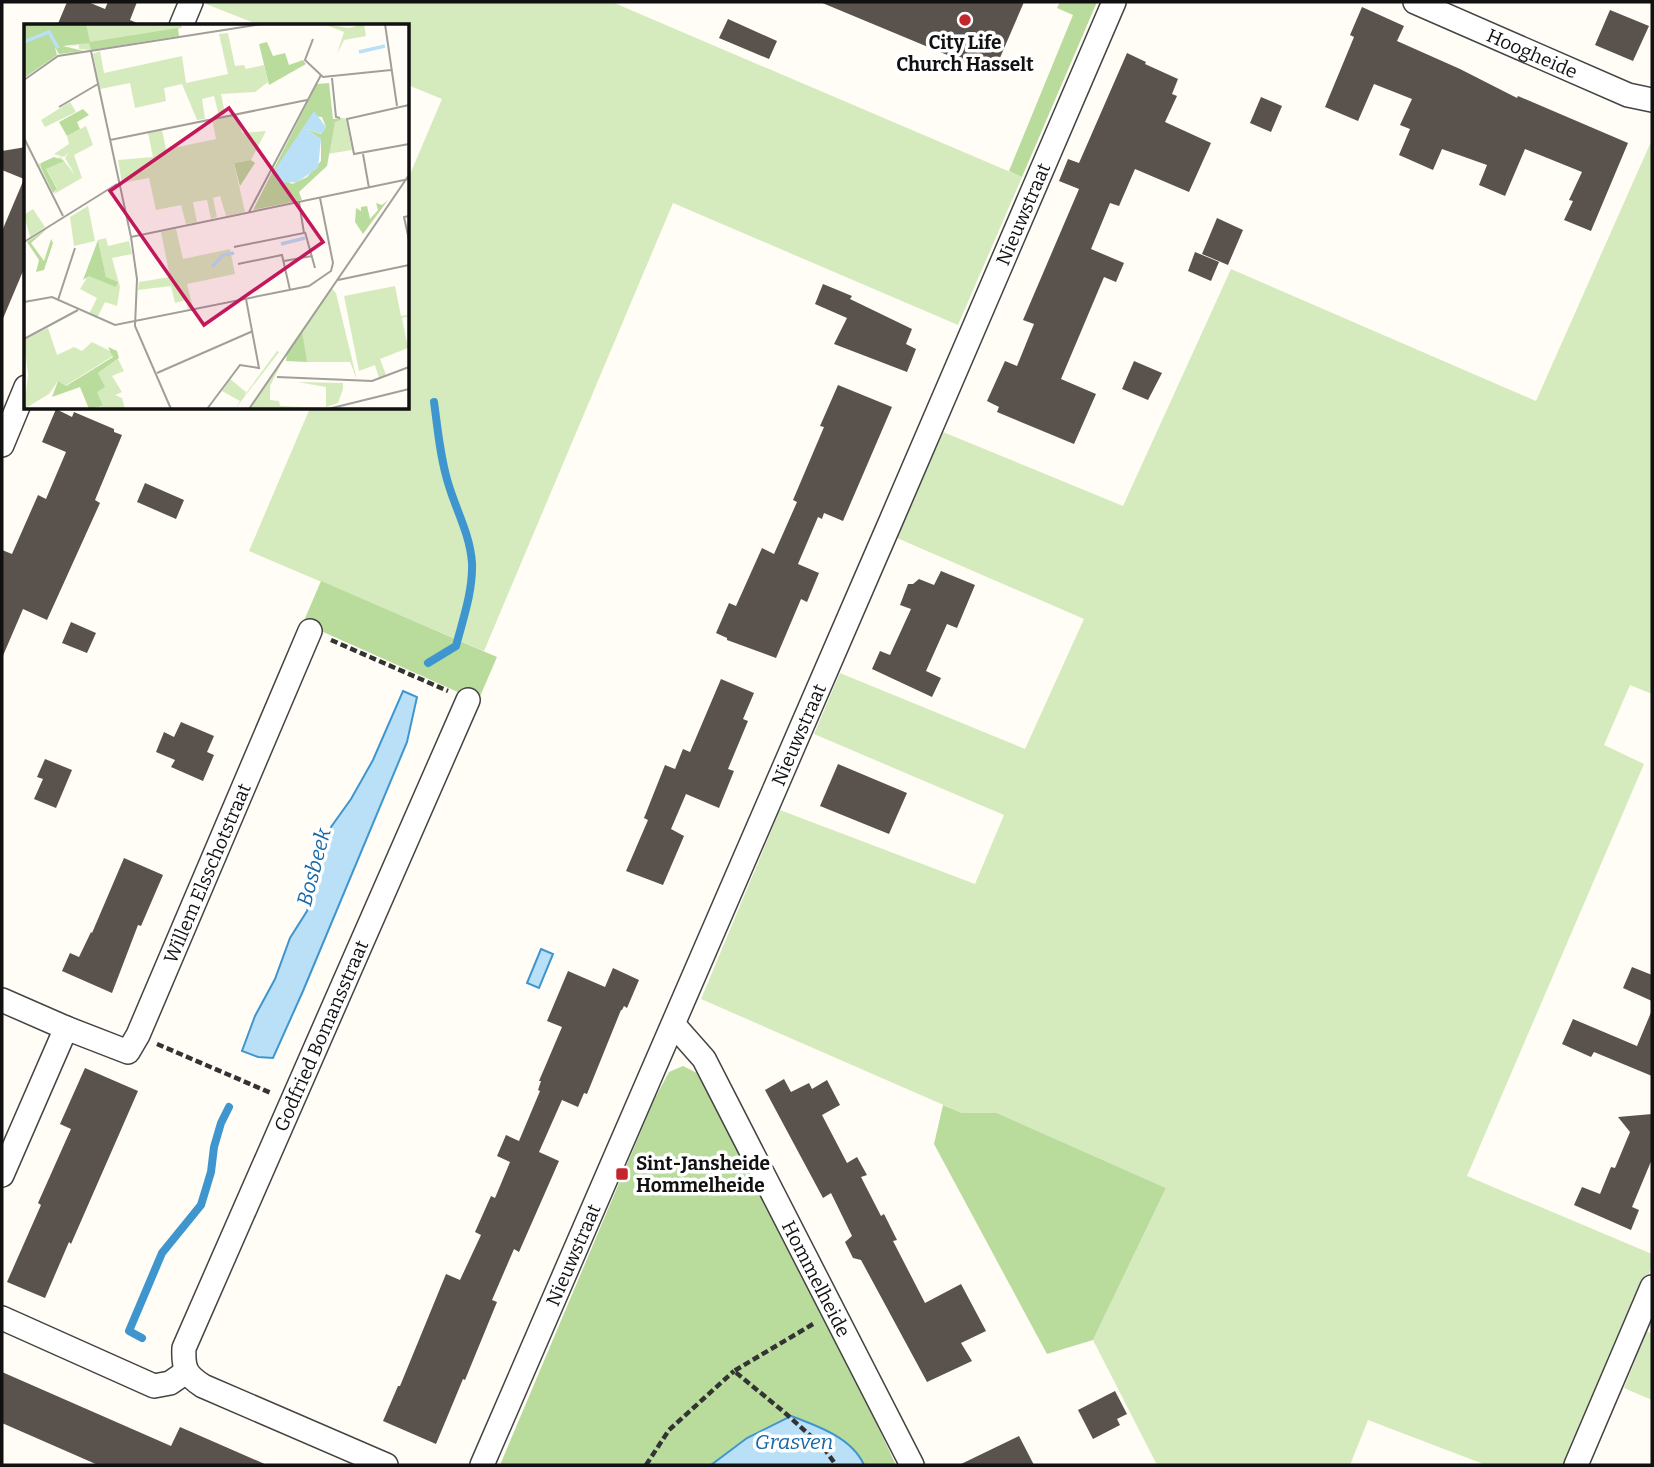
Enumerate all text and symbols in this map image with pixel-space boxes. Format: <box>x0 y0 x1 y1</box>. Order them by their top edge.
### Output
marker: City Life Church Hasselt <box>957 12 973 28</box>
inset map <box>24 24 410 410</box>
street label: Hoogheide <box>1483 24 1581 84</box>
place label: City Life Church Hasselt <box>896 31 1034 76</box>
street label: Nieuwstraat <box>991 159 1055 269</box>
street label: Nieuwstraat <box>767 680 831 789</box>
street label: Willem Elsschotstraat <box>159 780 256 967</box>
water label: Bosbeek <box>291 825 337 909</box>
street label: Godfried Bomansstraat <box>269 937 373 1135</box>
place label: Sint-Jansheide Hommelheide <box>636 1152 770 1197</box>
marker: Sint-Jansheide Hommelheide <box>614 1166 630 1182</box>
street label: Nieuwstraat <box>541 1200 606 1310</box>
street label: Hommelheide <box>777 1217 855 1341</box>
water label: Grasven <box>755 1429 833 1455</box>

